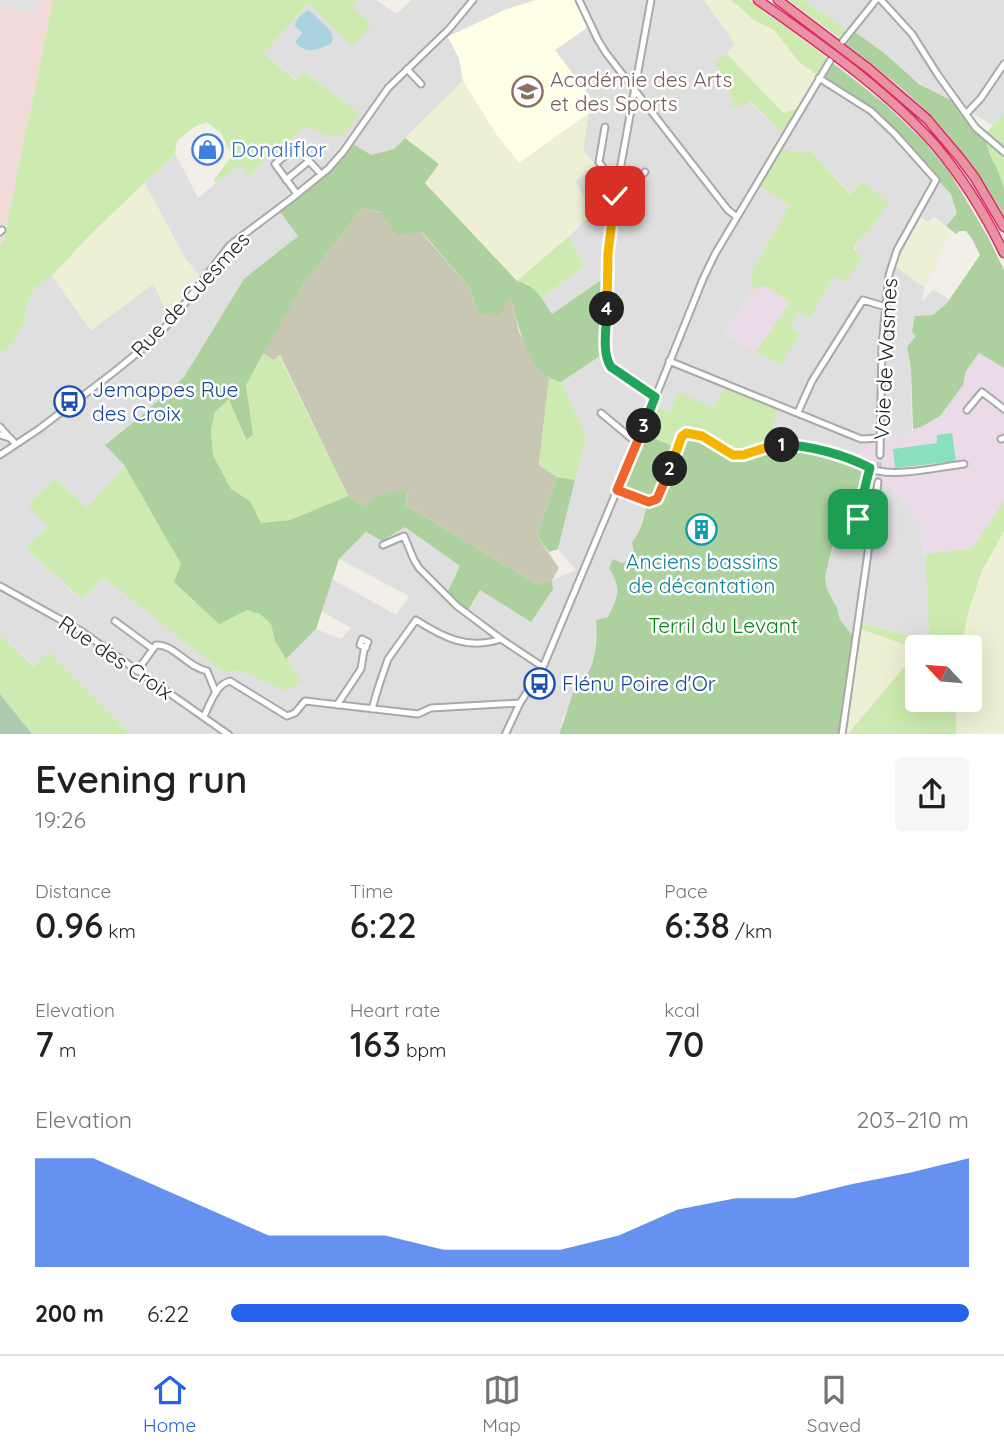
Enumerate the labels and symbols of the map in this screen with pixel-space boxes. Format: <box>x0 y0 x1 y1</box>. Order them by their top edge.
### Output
place label: Académie des Arts et des Sports <box>550 66 732 116</box>
school or university icon: Académie des Arts et des Sports <box>510 74 544 108</box>
shop icon: Donaliflor <box>191 132 225 166</box>
place label: Donaliflor <box>231 136 326 162</box>
pin <box>585 166 645 226</box>
street label: Rue de Cuesmes <box>125 226 255 362</box>
street label: Voie de Wasmes <box>868 277 902 441</box>
pin: 4 <box>590 292 624 326</box>
place label: Jemappes Rue des Croix <box>92 376 238 426</box>
bus stop icon: Jemappes Rue des Croix <box>52 384 86 418</box>
pin: 3 <box>626 408 662 444</box>
pin: 1 <box>764 428 800 462</box>
pin: 2 <box>652 452 688 486</box>
pin <box>828 489 888 549</box>
building icon: Anciens bassins de décantation <box>685 512 719 546</box>
place label: Anciens bassins de décantation <box>626 548 778 598</box>
street label: Rue des Croix <box>54 609 178 705</box>
park label: Terril du Levant <box>648 612 798 638</box>
north arrow <box>905 635 982 712</box>
bus stop icon: Flénu Poire d'Or <box>522 666 556 700</box>
place label: Flénu Poire d'Or <box>562 670 716 696</box>

